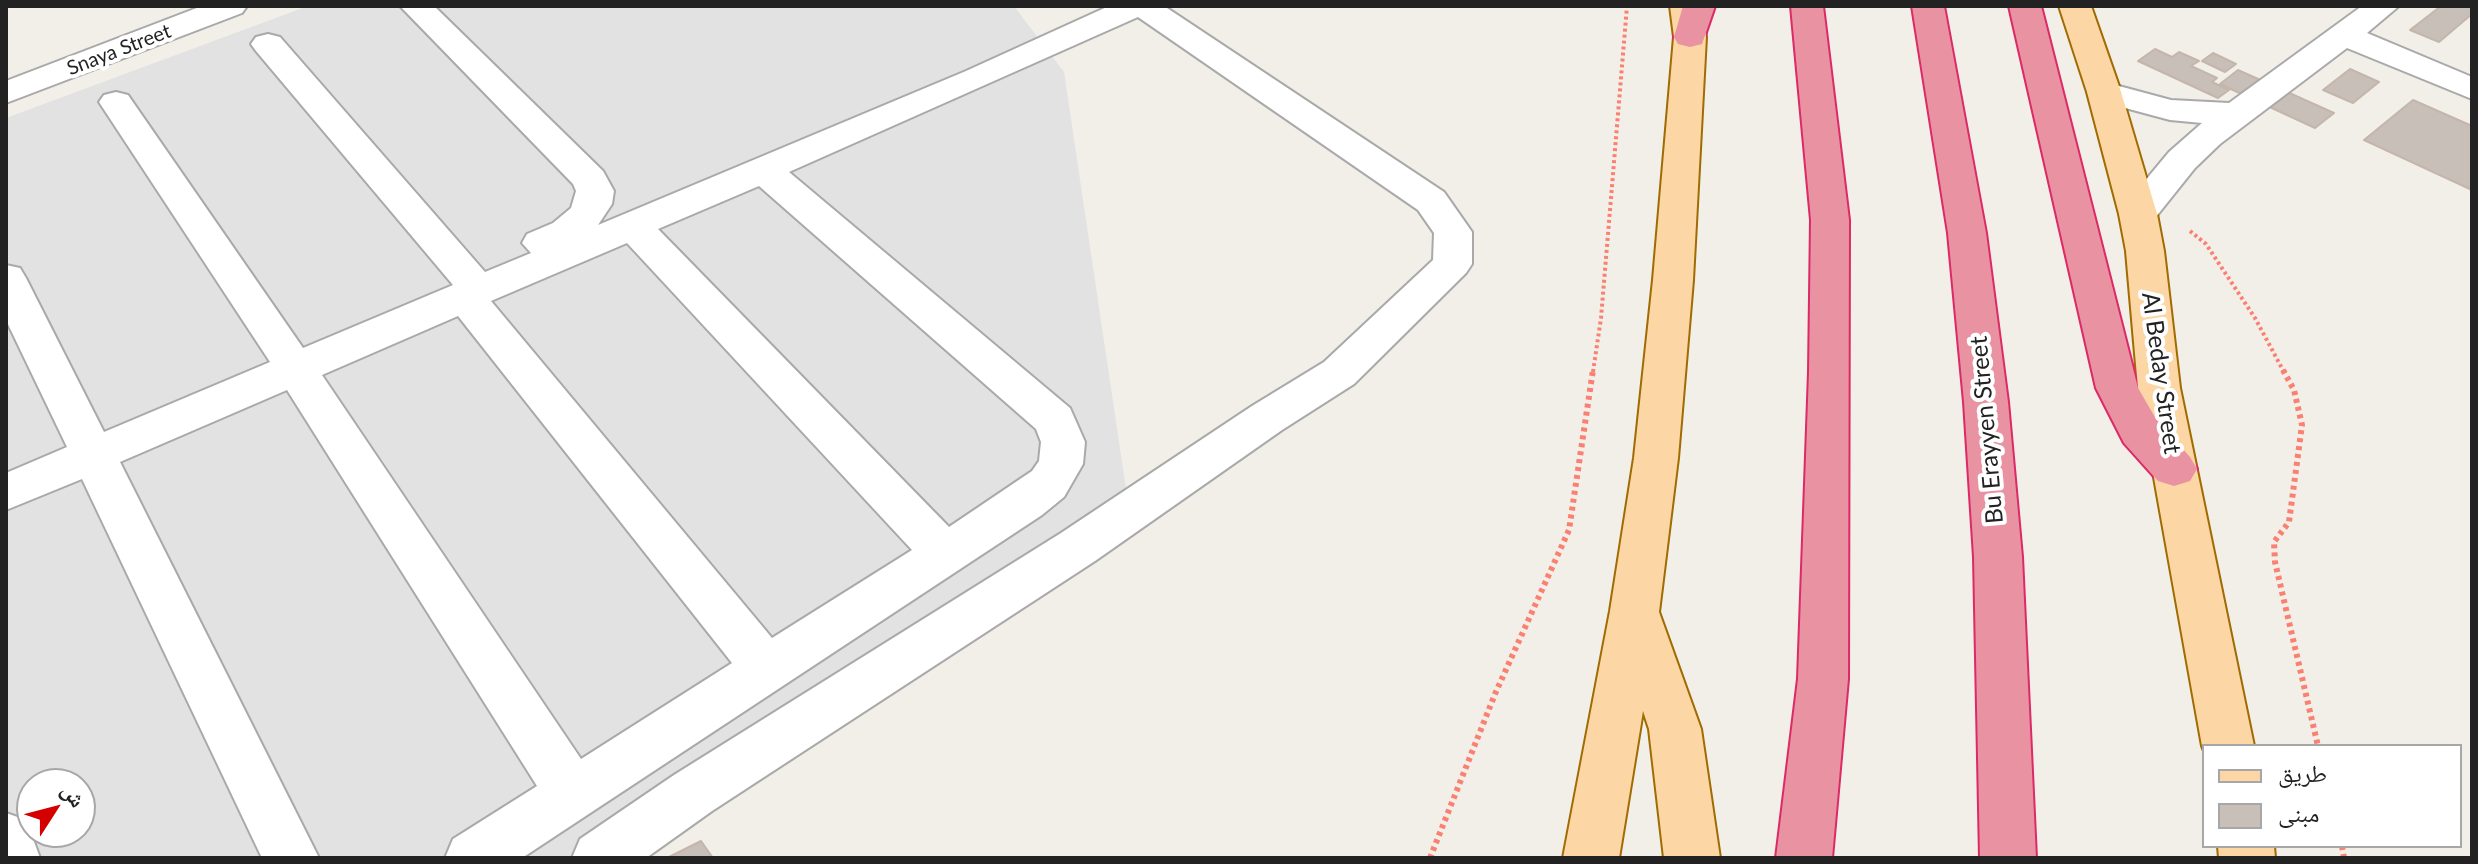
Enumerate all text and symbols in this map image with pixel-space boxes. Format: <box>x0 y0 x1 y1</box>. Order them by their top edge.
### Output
street label: Snaya Street <box>64 19 174 81</box>
street label: Al Beday Street <box>2135 290 2187 456</box>
street label: Bu Erayyen Street <box>1964 335 2010 525</box>
legend <box>2202 744 2462 848</box>
text: طريق <box>2278 758 2327 787</box>
north arrow <box>16 768 96 848</box>
text: ش <box>56 777 92 812</box>
text: مبنى <box>2278 798 2319 827</box>

